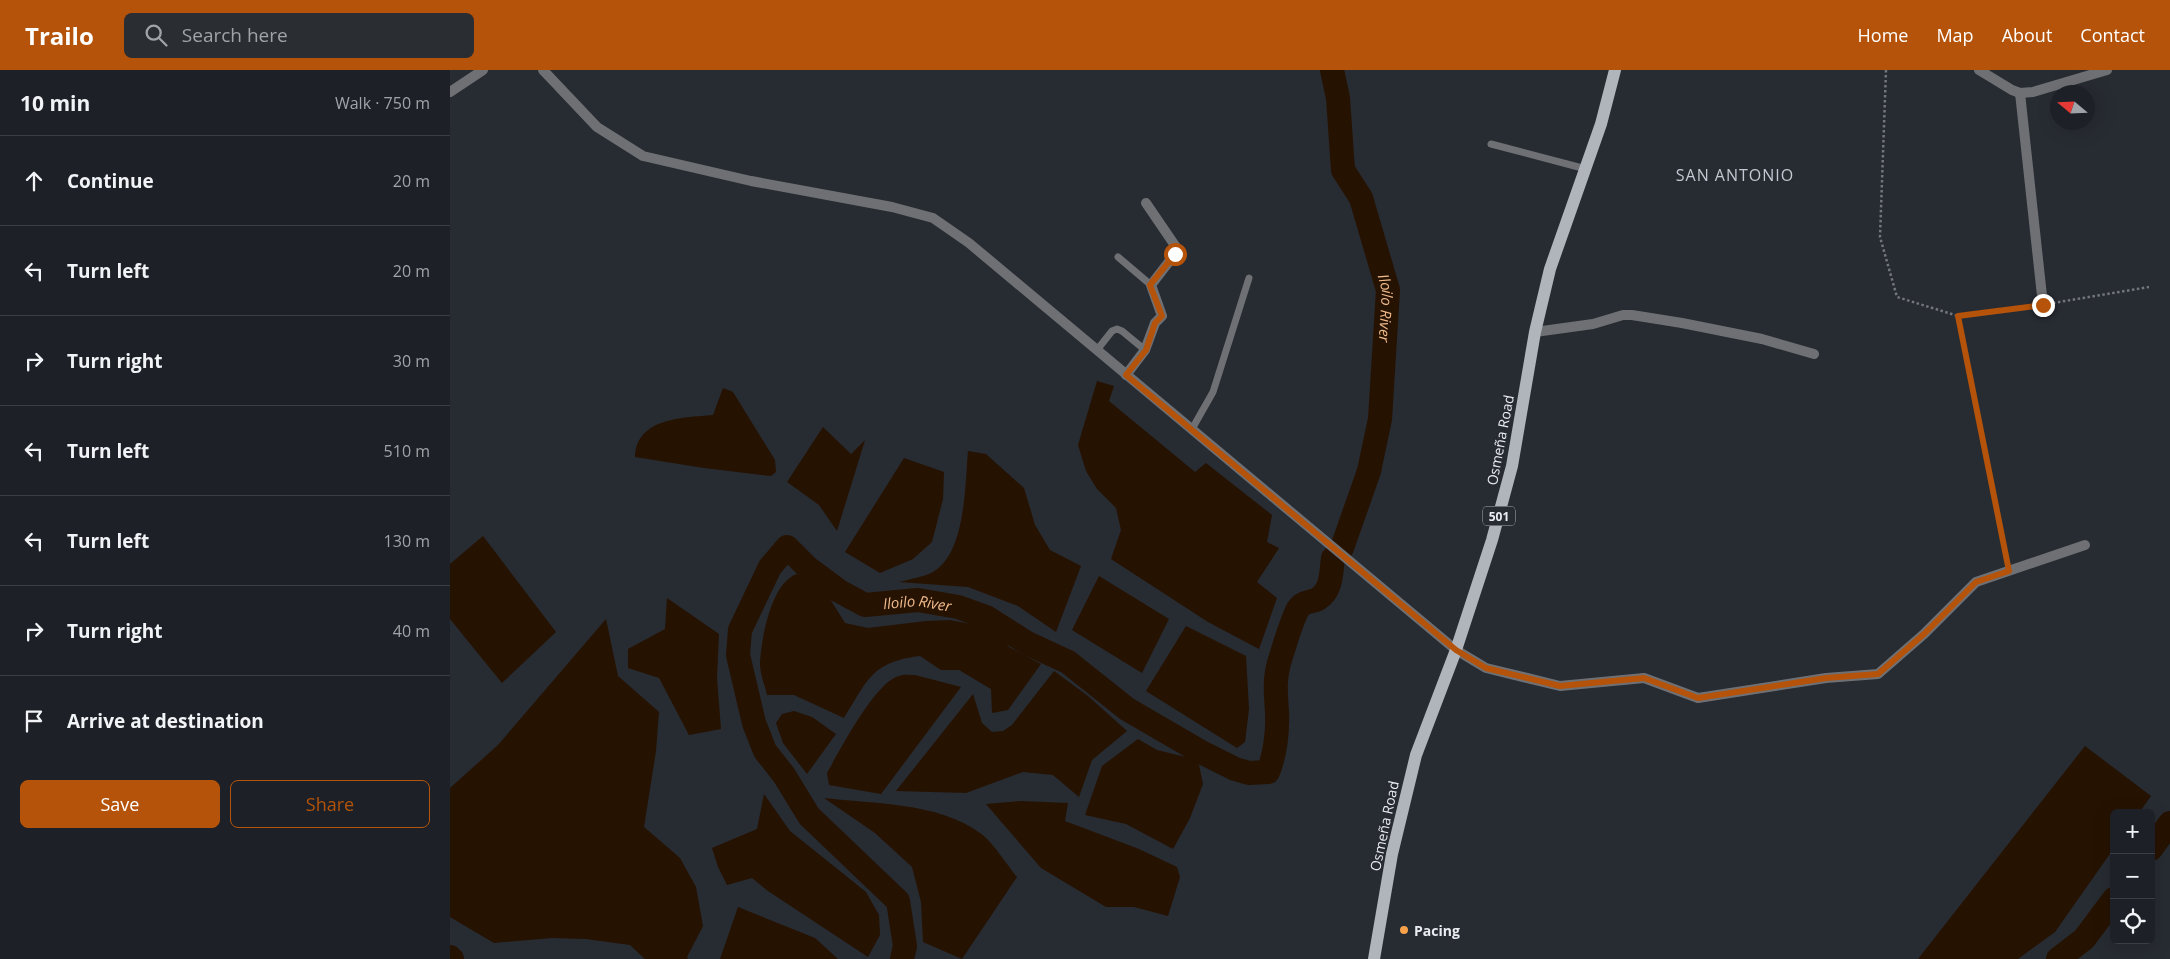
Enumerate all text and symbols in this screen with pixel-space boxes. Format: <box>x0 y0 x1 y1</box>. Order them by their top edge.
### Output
search box <box>124 13 474 58</box>
text: Trailo <box>25 19 94 52</box>
icon: search <box>142 21 170 49</box>
text: Search here <box>182 22 288 48</box>
text: Home <box>1858 23 1908 47</box>
text: Map <box>1936 23 1974 47</box>
text: About <box>2002 23 2052 47</box>
text: Contact <box>2080 23 2145 47</box>
north arrow <box>2050 85 2095 130</box>
text: 10 min <box>20 89 90 117</box>
text: Walk · 750 m <box>335 92 430 114</box>
district label: SAN ANTONIO <box>1676 164 1794 186</box>
icon: ahead <box>20 167 48 195</box>
text: Continue <box>67 168 154 194</box>
text: 20 m <box>393 170 430 192</box>
route start <box>1164 243 1187 266</box>
icon: left <box>20 257 48 285</box>
text: Turn left <box>67 258 149 284</box>
text: 20 m <box>393 260 430 282</box>
water label: Iloilo River <box>1374 271 1398 344</box>
route end <box>2032 294 2055 317</box>
icon: right <box>20 347 48 375</box>
text: Turn right <box>67 348 162 374</box>
text: 30 m <box>393 350 430 372</box>
street label: Osmeña Road <box>1482 393 1518 487</box>
icon: left <box>20 437 48 465</box>
text: Turn left <box>67 438 149 464</box>
text: 510 m <box>384 440 430 462</box>
road number: 501 <box>1483 506 1515 526</box>
icon: left <box>20 527 48 555</box>
text: Turn left <box>67 528 149 554</box>
text: 130 m <box>384 530 430 552</box>
water label: Iloilo River <box>882 590 954 616</box>
icon: right <box>20 617 48 645</box>
text: Turn right <box>67 618 162 644</box>
text: 40 m <box>393 620 430 642</box>
icon: arrive <box>20 707 48 735</box>
text: Arrive at destination <box>67 708 264 734</box>
street label: Osmeña Road <box>1365 779 1403 873</box>
button: Save <box>20 780 220 828</box>
button: Share <box>230 780 430 828</box>
map controls <box>2110 809 2155 944</box>
button: + <box>2110 809 2155 854</box>
button: − <box>2110 854 2155 899</box>
button: locate <box>2110 899 2155 944</box>
place label: Pacing <box>1414 921 1460 940</box>
marker: Pacing <box>1398 924 1410 936</box>

